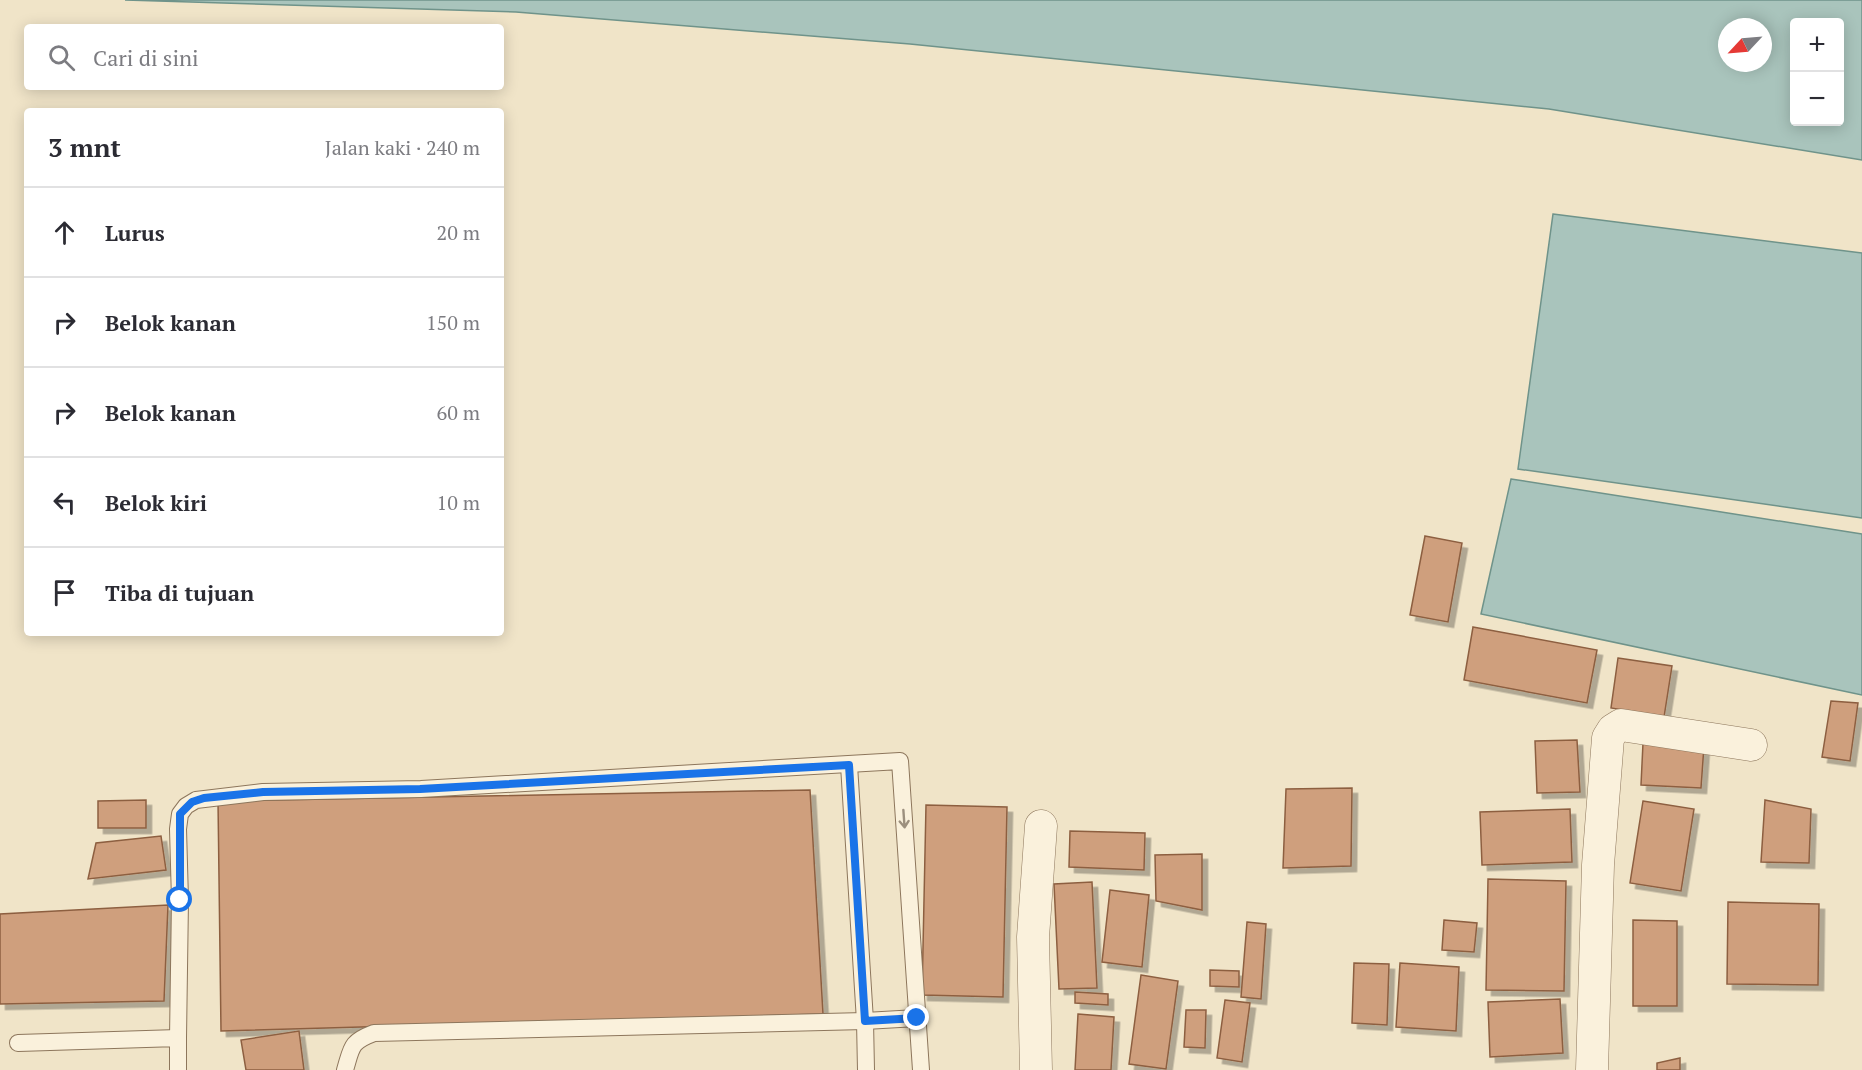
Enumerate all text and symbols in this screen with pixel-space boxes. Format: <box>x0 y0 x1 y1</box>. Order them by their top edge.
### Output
north arrow <box>1718 18 1772 72</box>
map controls <box>1790 18 1844 126</box>
button: + <box>1790 18 1844 72</box>
search box <box>24 24 504 90</box>
icon: search <box>45 41 78 74</box>
text: Cari di sini <box>93 43 199 72</box>
button: − <box>1790 72 1844 126</box>
text: 3 mnt <box>48 130 121 164</box>
text: Jalan kaki · 240 m <box>325 134 480 161</box>
icon: ahead <box>48 216 81 249</box>
text: Lurus <box>105 218 165 247</box>
text: 20 m <box>437 219 480 246</box>
icon: right <box>48 306 81 339</box>
text: Belok kanan <box>105 308 236 337</box>
text: 150 m <box>426 309 480 336</box>
icon: right <box>48 396 81 429</box>
text: Belok kanan <box>105 398 236 427</box>
text: 60 m <box>437 399 480 426</box>
icon: left <box>48 486 81 519</box>
text: Belok kiri <box>105 488 207 517</box>
text: 10 m <box>437 489 480 516</box>
icon: arrive <box>48 576 81 609</box>
text: Tiba di tujuan <box>105 578 254 607</box>
one-way arrow <box>899 809 910 829</box>
route start <box>166 886 192 912</box>
route end <box>903 1004 929 1030</box>

